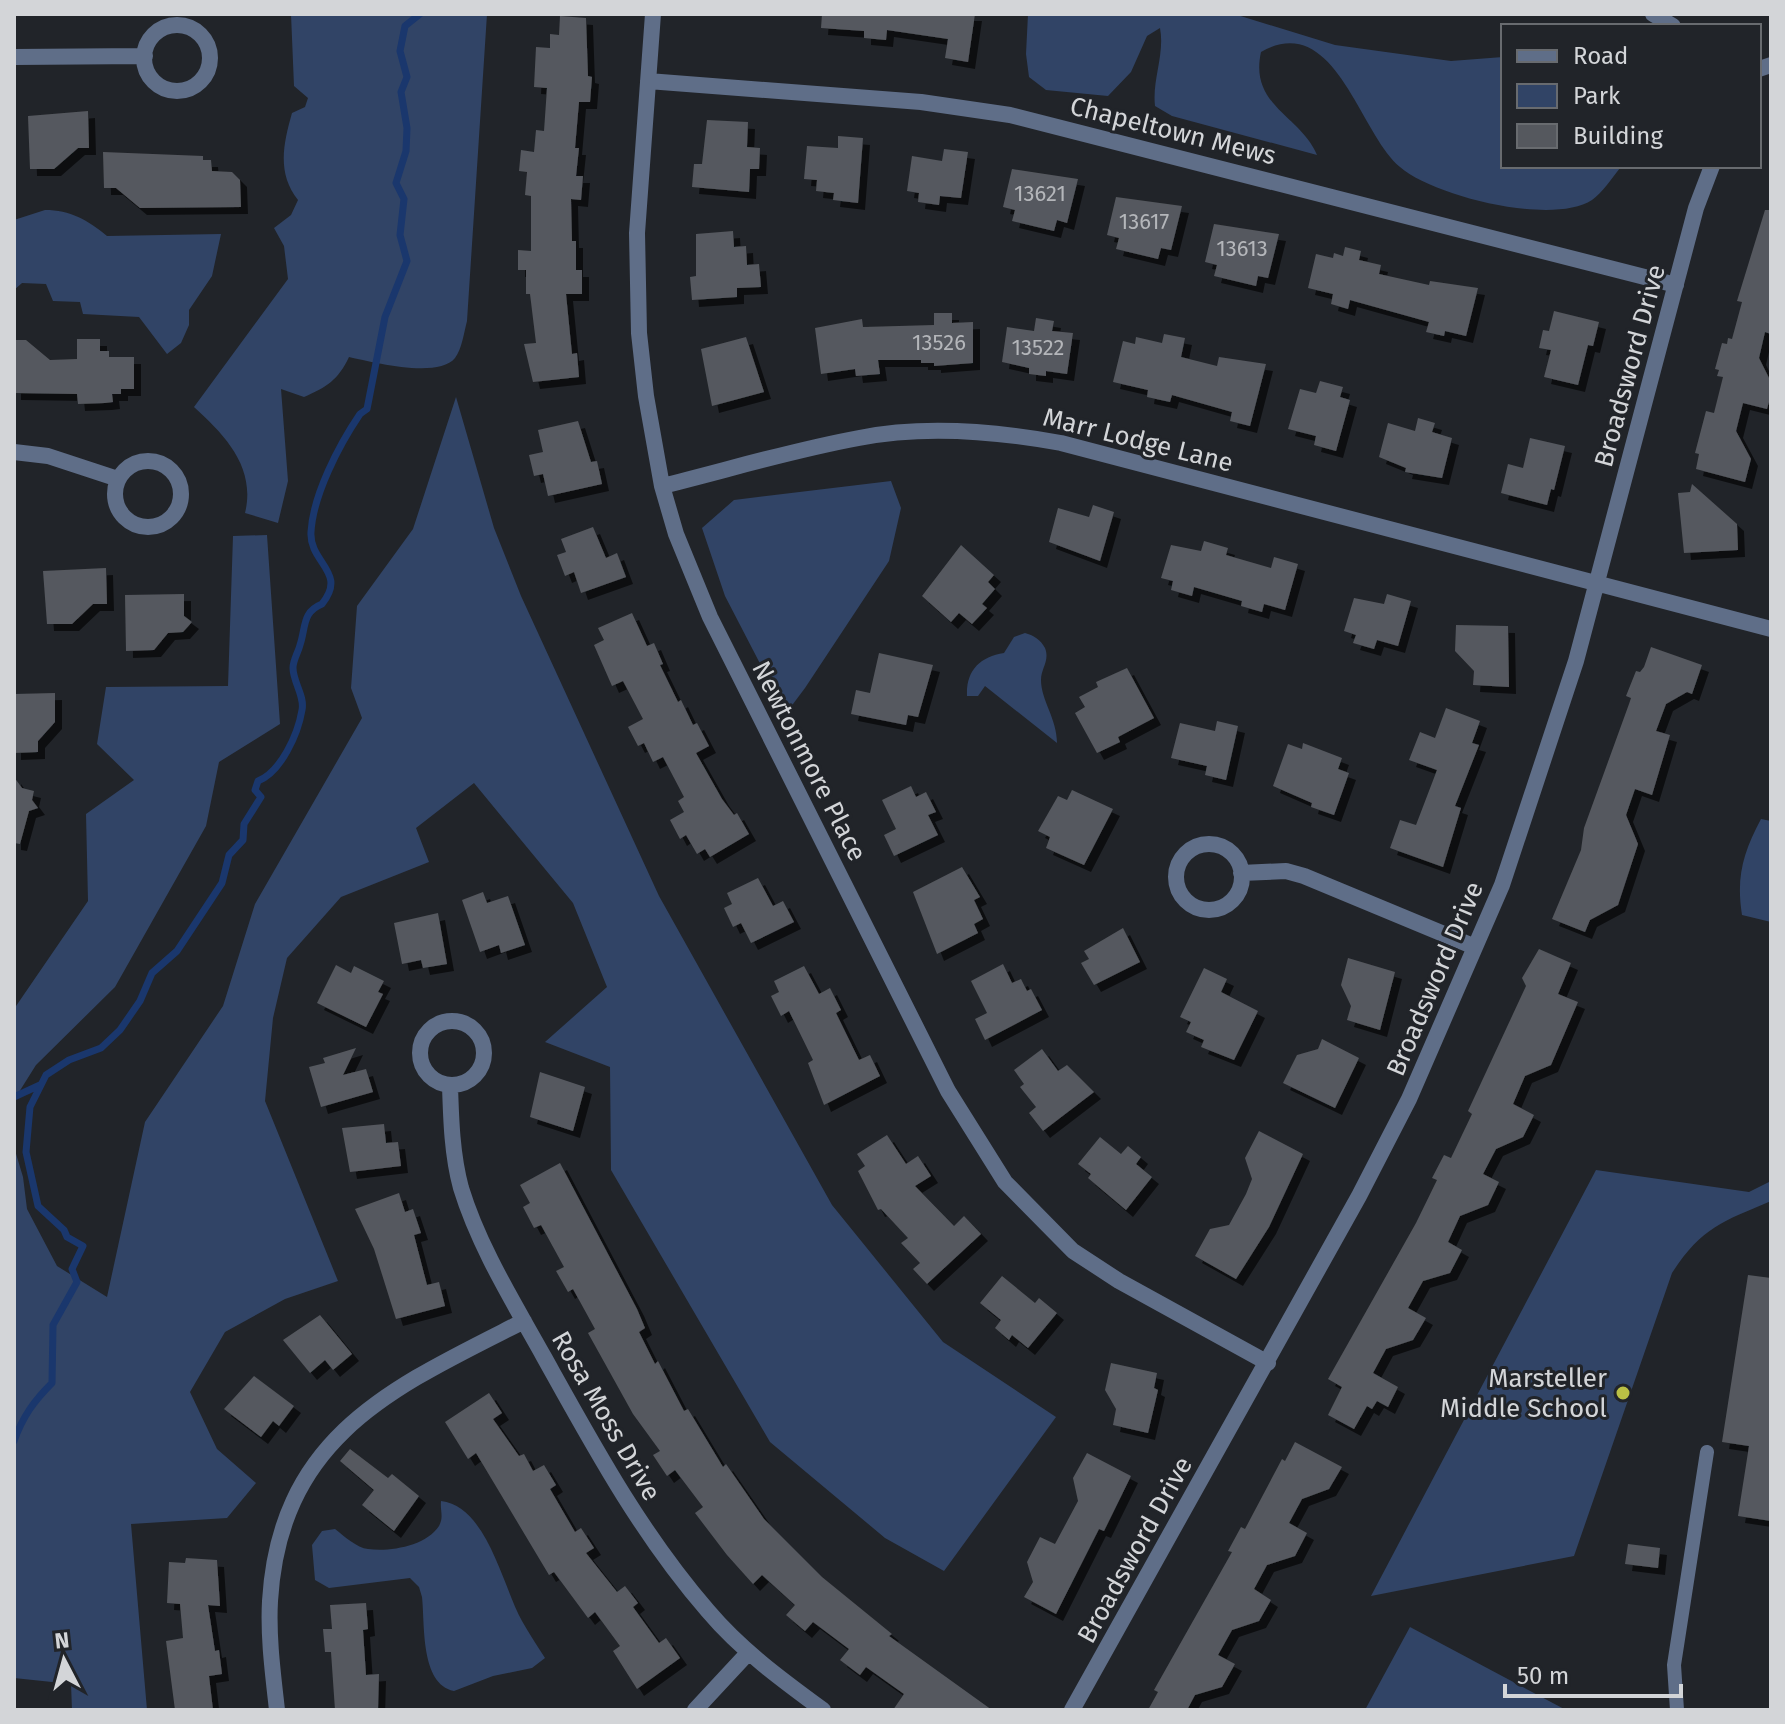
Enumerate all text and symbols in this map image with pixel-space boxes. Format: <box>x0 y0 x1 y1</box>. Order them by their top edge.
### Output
legend <box>1501 24 1761 168</box>
text: Road <box>1573 42 1628 70</box>
text: Park <box>1573 82 1621 110</box>
street label: Chapeltown Mews <box>1067 90 1279 172</box>
text: Building <box>1573 122 1663 150</box>
house number: 13621 <box>1014 180 1066 207</box>
house number: 13617 <box>1119 208 1169 235</box>
house number: 13613 <box>1216 235 1268 262</box>
street label: Broadsword Drive <box>1588 261 1672 471</box>
house number: 13526 <box>912 329 966 356</box>
house number: 13522 <box>1011 334 1065 361</box>
street label: Marr Lodge Lane <box>1040 401 1236 479</box>
street label: Newtonmore Place <box>745 656 873 866</box>
street label: Broadsword Drive <box>1380 877 1490 1081</box>
street label: Rosa Moss Drive <box>545 1326 667 1506</box>
place label: Marsteller Middle School <box>1440 1363 1607 1424</box>
marker: Marsteller Middle School <box>1614 1384 1632 1402</box>
street label: Broadsword Drive <box>1071 1451 1199 1649</box>
north arrow <box>24 1620 104 1700</box>
text: N <box>53 1626 71 1655</box>
scale bar <box>1505 1648 1681 1698</box>
text: 50 m <box>1517 1662 1569 1690</box>

